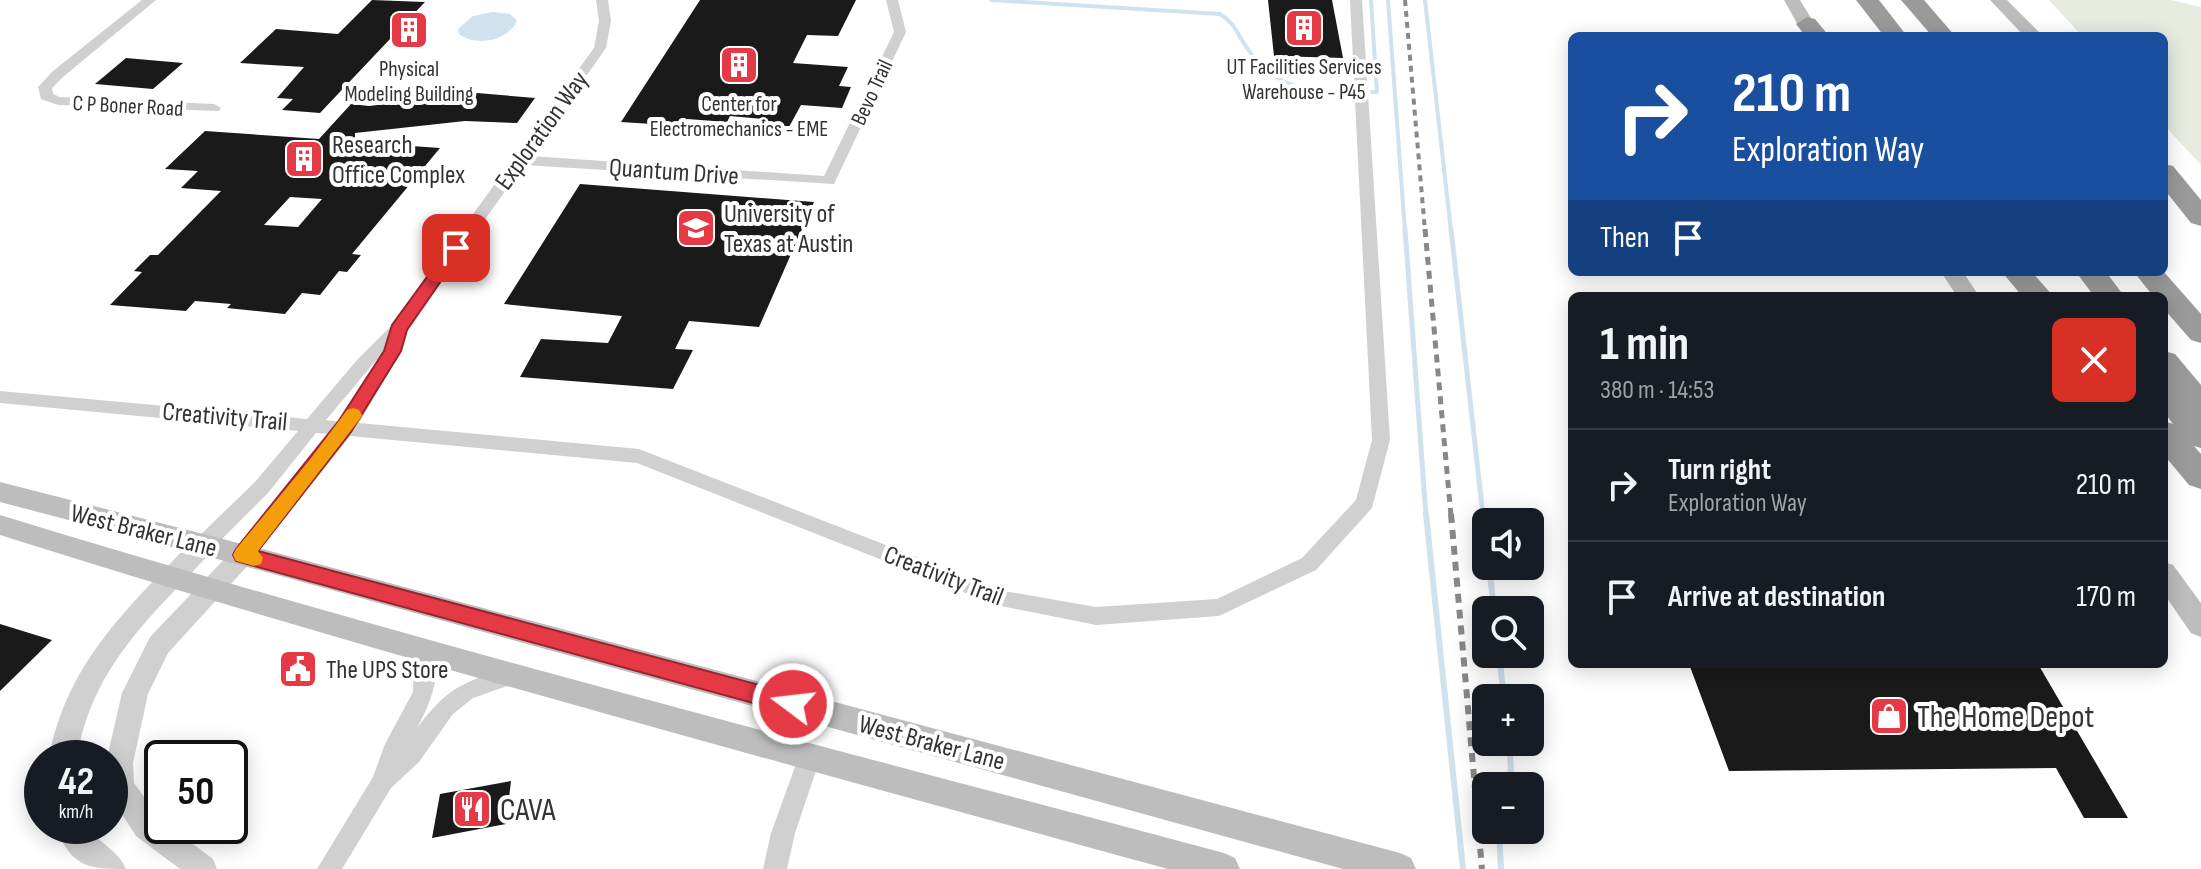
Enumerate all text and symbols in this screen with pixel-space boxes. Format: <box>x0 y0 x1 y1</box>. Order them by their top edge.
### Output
building icon: UT Facilities Services Warehouse - P45 <box>1283 7 1325 49</box>
building icon: Physical Modeling Building <box>388 9 430 51</box>
building icon: Center for Electromechanics - EME <box>718 44 760 86</box>
place label: UT Facilities Services Warehouse - P45 <box>1226 54 1382 106</box>
street label: Bevo Trail <box>845 55 899 130</box>
place label: Physical Modeling Building <box>344 56 474 108</box>
text: 210 m <box>1732 61 1851 128</box>
icon: right <box>1600 64 1704 168</box>
street label: Exploration Way <box>489 66 596 196</box>
street label: C P Boner Road <box>72 90 184 123</box>
place label: Center for Electromechanics - EME <box>650 91 828 143</box>
text: Exploration Way <box>1732 129 1924 172</box>
place label: Research Office Complex <box>332 130 465 191</box>
building icon: Research Office Complex <box>283 138 325 180</box>
street label: Quantum Drive <box>608 152 740 192</box>
place label: University of Texas at Austin <box>724 199 853 260</box>
school or university icon: University of Texas at Austin <box>675 207 717 249</box>
pin <box>422 214 490 282</box>
icon: arrive <box>1666 216 1710 260</box>
text: Then <box>1600 220 1650 256</box>
icon: arrive <box>434 226 478 270</box>
text: 1 min <box>1600 316 1689 373</box>
button: close <box>2052 318 2136 402</box>
text: 380 m · 14:53 <box>1600 375 1714 406</box>
street label: Creativity Trail <box>161 397 289 438</box>
text: Turn right <box>1668 452 1771 488</box>
icon: right <box>1600 463 1644 507</box>
text: 210 m <box>2076 467 2136 503</box>
text: Exploration Way <box>1668 488 1807 519</box>
street label: West Braker Lane <box>67 498 220 565</box>
map controls <box>1472 508 1544 844</box>
button: sound <box>1472 508 1544 580</box>
street label: Creativity Trail <box>879 539 1007 613</box>
icon: arrive <box>1600 575 1644 619</box>
text: Arrive at destination <box>1668 579 1885 615</box>
text: 170 m <box>2076 579 2136 615</box>
button: search <box>1472 596 1544 668</box>
public building icon: The UPS Store <box>277 648 319 690</box>
place label: The UPS Store <box>326 655 448 686</box>
position arrow <box>751 662 835 746</box>
button: + <box>1472 684 1544 756</box>
shop icon: The Home Depot <box>1868 695 1910 737</box>
place label: The Home Depot <box>1917 698 2094 737</box>
street label: West Braker Lane <box>855 709 1008 778</box>
speed limit sign: 50 <box>144 740 248 844</box>
text: 42 <box>58 758 94 806</box>
button: − <box>1472 772 1544 844</box>
restaurant icon: CAVA <box>451 788 493 830</box>
place label: CAVA <box>500 791 556 830</box>
text: km/h <box>59 800 93 824</box>

